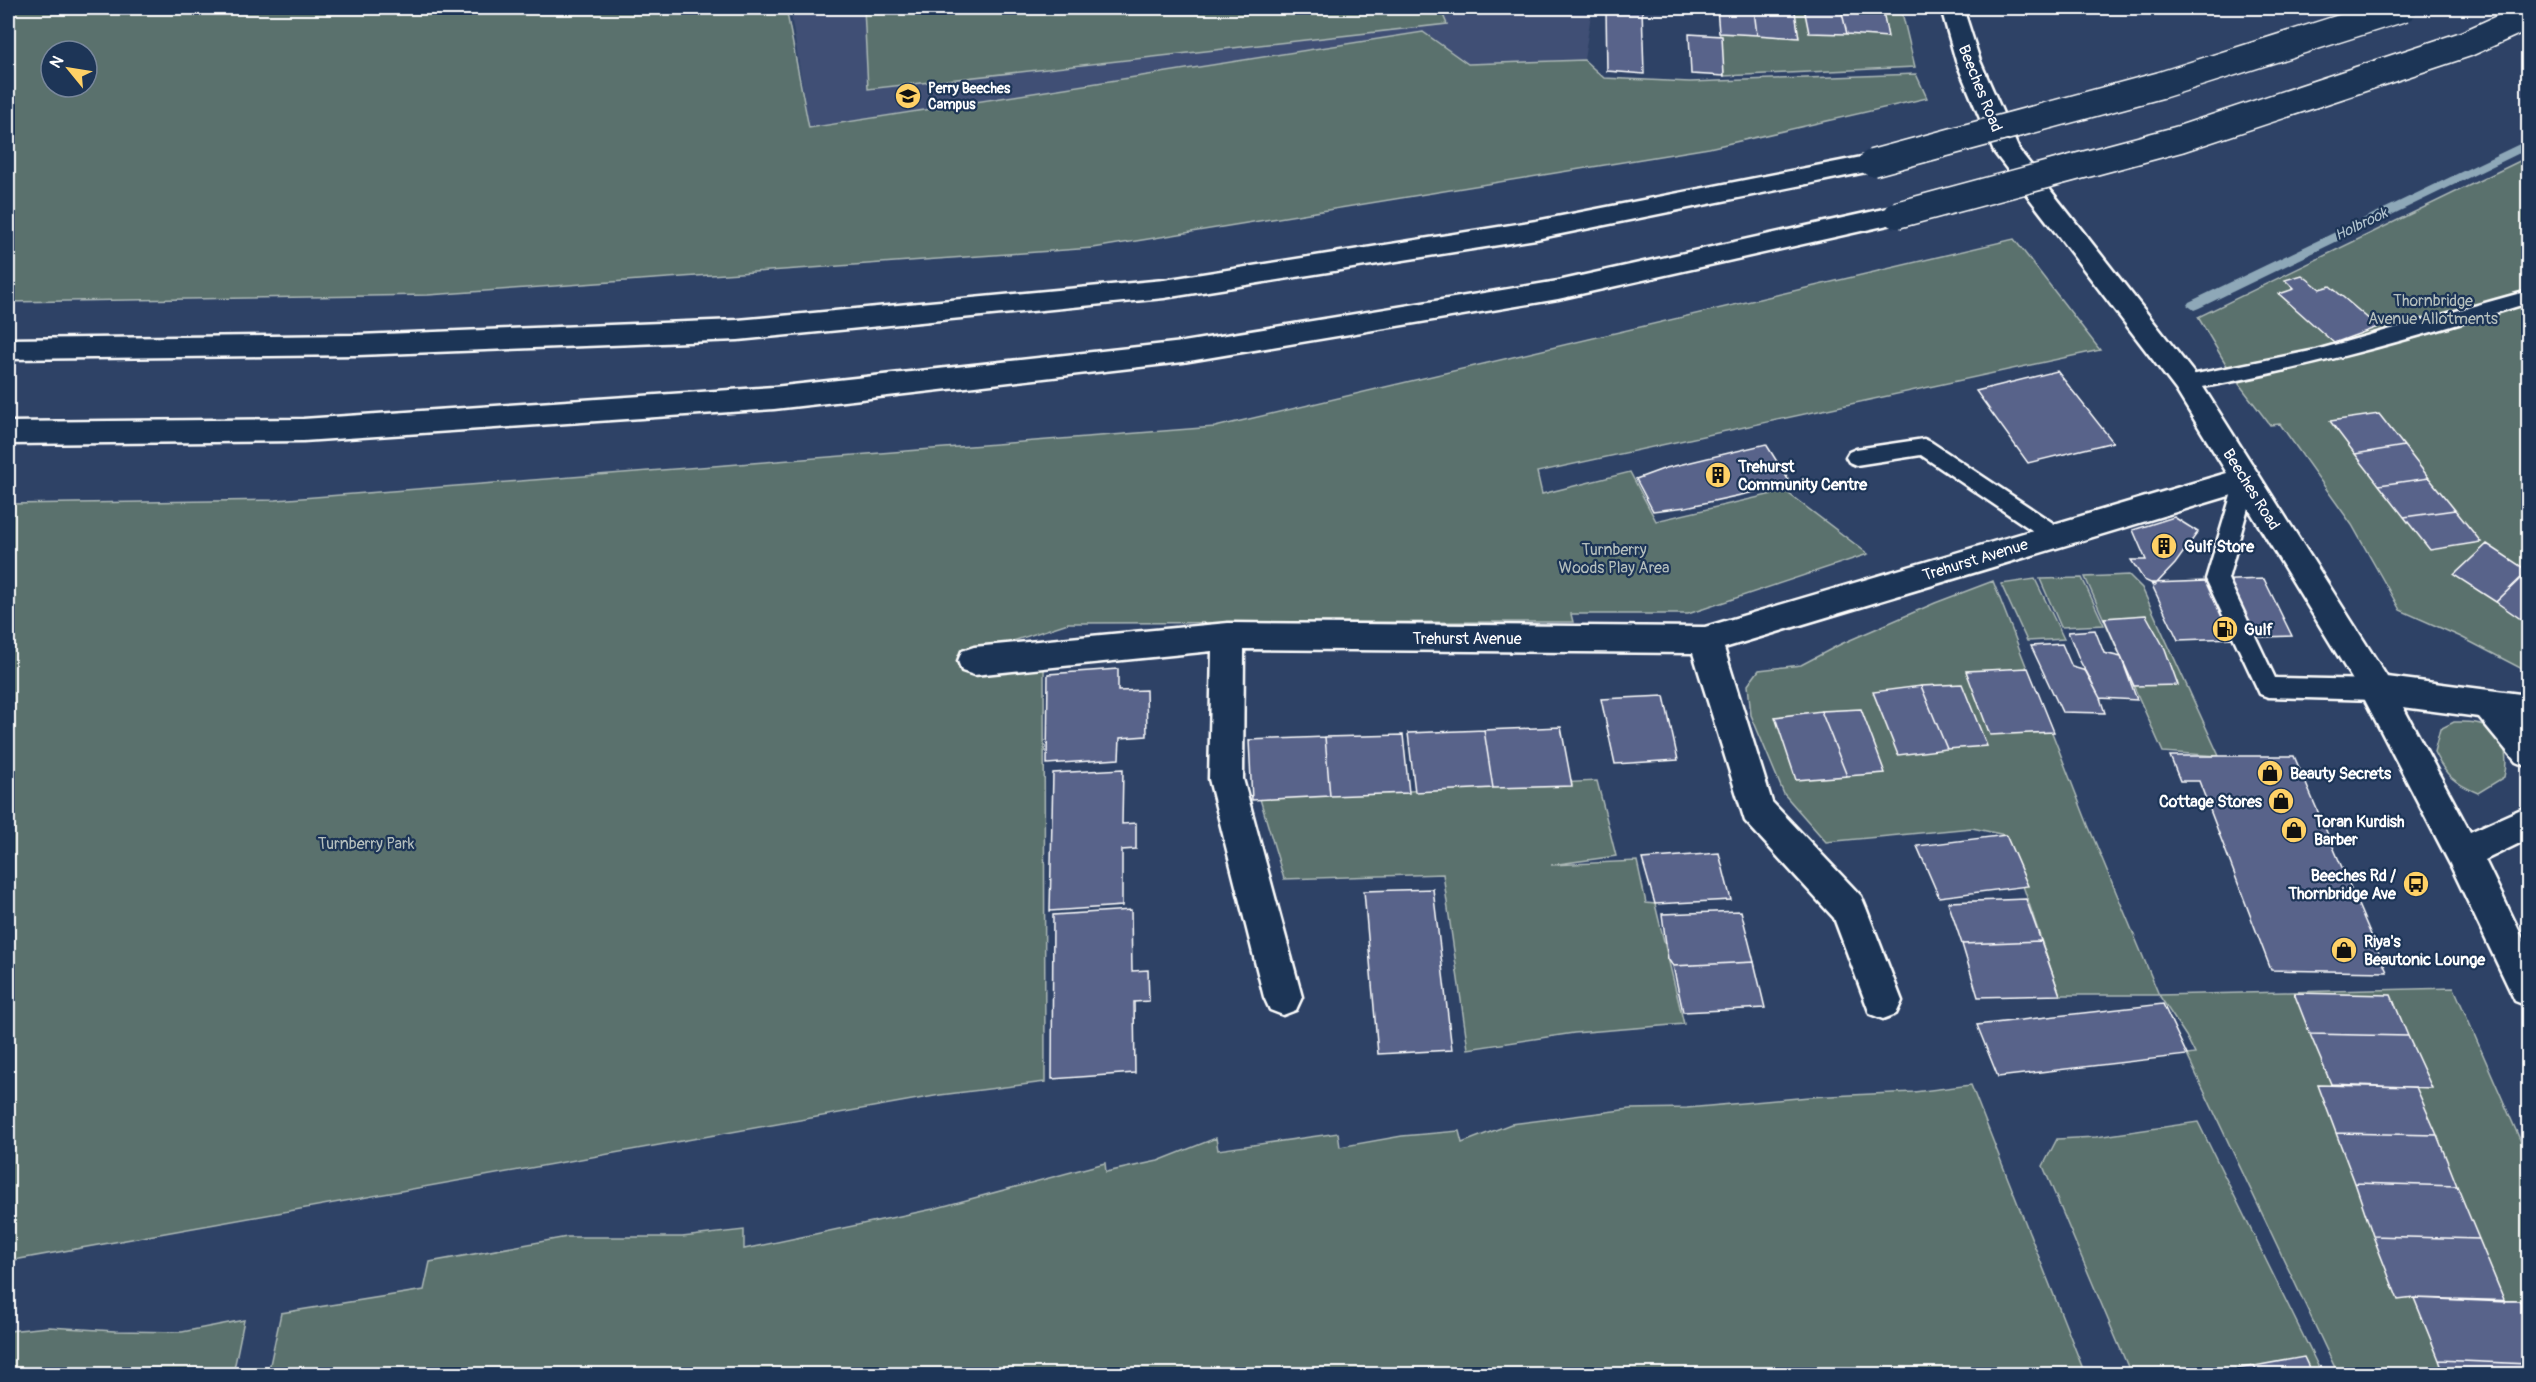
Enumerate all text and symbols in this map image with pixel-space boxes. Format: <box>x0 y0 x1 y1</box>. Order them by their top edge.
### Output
north arrow <box>39 39 99 99</box>
street label: Beeches Road <box>1954 42 2007 135</box>
text: N <box>46 52 68 72</box>
place label: Perry Beeches Campus <box>928 80 1011 113</box>
school or university icon: Perry Beeches Campus <box>893 81 923 111</box>
water label: Holbrook <box>2332 203 2392 245</box>
park label: Thornbridge Avenue Allotments <box>2368 291 2498 329</box>
street label: Beeches Road <box>2218 445 2284 534</box>
place label: Trehurst Community Centre <box>1737 457 1868 495</box>
building icon: Trehurst Community Centre <box>1703 460 1733 490</box>
building icon: Gulf Store <box>2149 531 2179 561</box>
street label: Trehurst Avenue <box>1920 534 2031 585</box>
place label: Gulf Store <box>2184 537 2255 557</box>
park label: Turnberry Woods Play Area <box>1559 540 1669 578</box>
fuel station icon: Gulf <box>2210 614 2240 644</box>
place label: Gulf <box>2244 620 2273 640</box>
street label: Trehurst Avenue <box>1412 629 1522 649</box>
shop icon: Beauty Secrets <box>2255 758 2285 788</box>
place label: Beauty Secrets <box>2290 764 2392 784</box>
shop icon: Cottage Stores <box>2266 786 2296 816</box>
place label: Cottage Stores <box>2159 792 2263 812</box>
place label: Toran Kurdish Barber <box>2313 812 2405 850</box>
shop icon: Toran Kurdish Barber <box>2279 815 2309 845</box>
park label: Turnberry Park <box>318 834 415 854</box>
place label: Beeches Rd / Thornbridge Ave <box>2287 866 2397 904</box>
bus stop icon: Beeches Rd / Thornbridge Ave <box>2401 869 2431 899</box>
place label: Riya's Beautonic Lounge <box>2364 932 2486 970</box>
shop icon: Riya's Beautonic Lounge <box>2329 935 2359 965</box>

